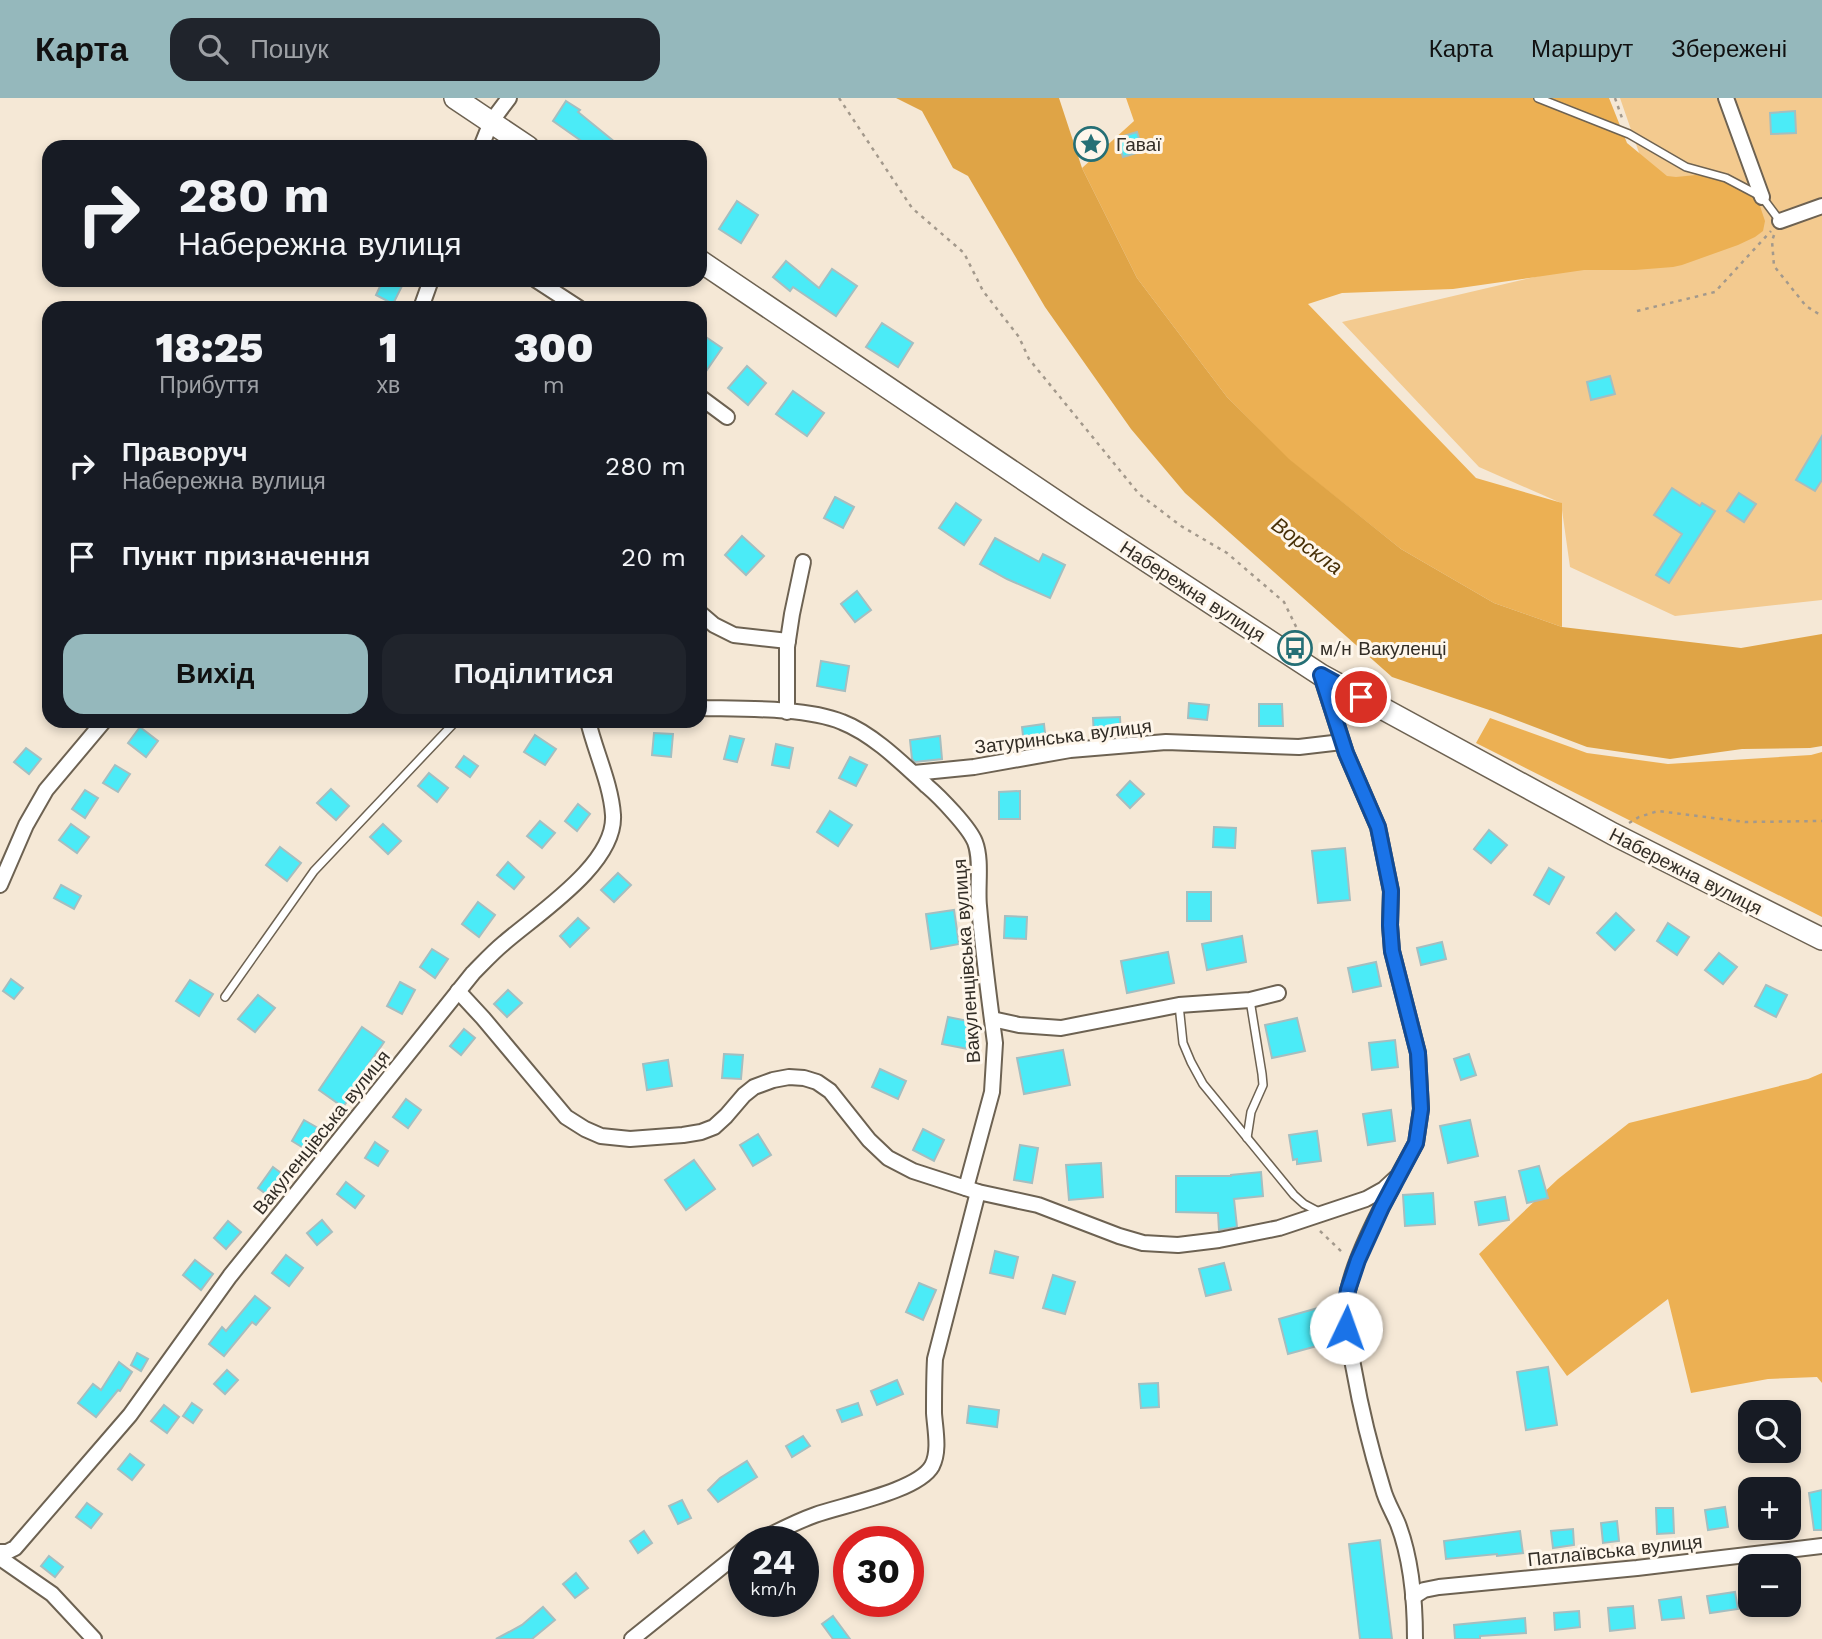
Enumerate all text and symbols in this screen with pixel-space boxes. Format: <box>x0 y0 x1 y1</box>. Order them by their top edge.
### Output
search box <box>170 18 660 81</box>
text: Карта <box>35 30 128 69</box>
icon: search <box>194 30 232 68</box>
text: Пошук <box>250 34 329 64</box>
text: Карта <box>1429 35 1493 63</box>
text: Маршрут <box>1531 35 1633 63</box>
text: Збережені <box>1671 35 1787 63</box>
place icon: Гаваї <box>1072 125 1110 163</box>
place label: Гаваї <box>1116 133 1162 156</box>
text: 280 m <box>178 166 330 224</box>
icon: right <box>63 168 154 259</box>
text: Набережна вулиця <box>178 225 462 263</box>
text: 18:25 <box>155 323 263 372</box>
text: 1 <box>379 323 398 372</box>
text: 300 <box>514 323 594 372</box>
text: Прибуття <box>159 372 259 399</box>
text: хв <box>377 372 400 399</box>
text: m <box>543 372 565 399</box>
text: Праворуч <box>122 437 248 467</box>
icon: right <box>63 447 101 485</box>
text: 280 m <box>605 451 686 481</box>
text: Набережна вулиця <box>122 468 326 495</box>
water label: Ворскла <box>1267 512 1348 580</box>
street label: Набережна вулиця <box>1116 536 1270 647</box>
icon: arrive <box>63 538 101 576</box>
text: Пункт призначення <box>122 541 370 571</box>
text: 20 m <box>621 542 686 572</box>
bus stop icon: м/н Вакуленці <box>1276 629 1314 667</box>
button: Вихід <box>63 634 368 714</box>
button: Поділитися <box>382 634 686 714</box>
place label: м/н Вакуленці <box>1320 637 1446 660</box>
pin <box>1331 667 1391 727</box>
icon: arrive <box>1342 678 1380 716</box>
street label: Затуринська вулиця <box>973 714 1153 759</box>
street label: Набережна вулиця <box>1606 823 1766 920</box>
street label: Вакуленцівська вулиця <box>948 858 985 1064</box>
street label: Вакуленцівська вулиця <box>248 1045 395 1219</box>
position arrow <box>1309 1291 1383 1365</box>
map controls <box>1738 1400 1801 1617</box>
button: search <box>1738 1400 1801 1463</box>
button: + <box>1738 1477 1801 1540</box>
speed limit sign: 30 <box>833 1526 924 1617</box>
street label: Патлаївська вулиця <box>1526 1530 1704 1571</box>
text: 24 <box>752 1541 795 1583</box>
button: − <box>1738 1554 1801 1617</box>
text: km/h <box>750 1578 797 1599</box>

